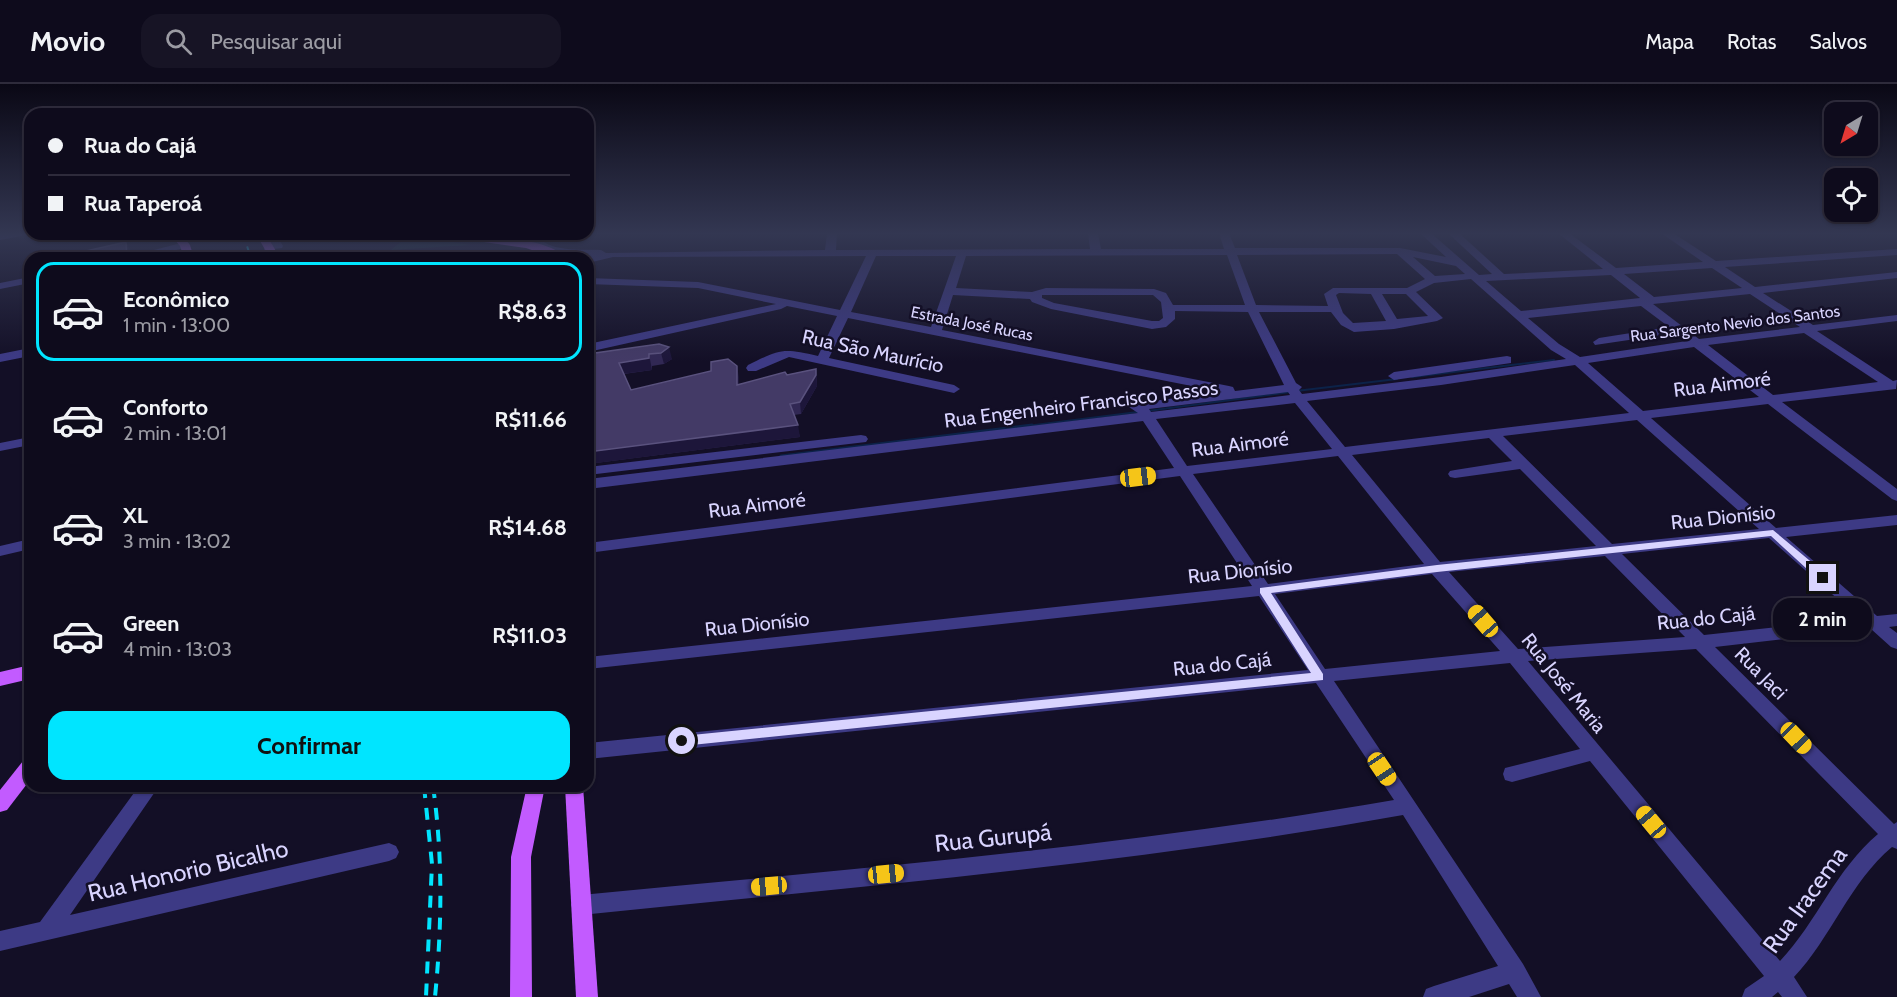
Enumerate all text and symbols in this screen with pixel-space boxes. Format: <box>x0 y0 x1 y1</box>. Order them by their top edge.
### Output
search box <box>141 14 561 68</box>
text: Movio <box>30 24 105 58</box>
icon: search <box>162 25 195 58</box>
text: Pesquisar aqui <box>210 28 342 55</box>
text: Mapa <box>1645 29 1694 54</box>
text: Rotas <box>1727 29 1776 54</box>
text: Salvos <box>1809 29 1867 54</box>
north arrow <box>1824 102 1878 156</box>
map controls <box>1824 102 1878 222</box>
text: Rua do Cajá <box>84 132 196 159</box>
button: locate <box>1824 168 1878 222</box>
text: Rua Taperoá <box>84 190 202 217</box>
icon: car <box>51 285 105 339</box>
text: Econômico <box>123 286 229 313</box>
text: R$8.63 <box>498 298 567 325</box>
street label: Rua Sargento Nevio dos Santos <box>1629 301 1841 346</box>
street label: Estrada José Rucas <box>909 302 1035 345</box>
text: 1 min · 13:00 <box>123 313 230 337</box>
street label: Rua São Maurício <box>800 324 946 378</box>
street label: Rua Aimoré <box>1672 366 1772 402</box>
street label: Rua Engenheiro Francisco Passos <box>943 375 1219 433</box>
icon: car <box>51 393 105 447</box>
text: Conforto <box>123 394 208 421</box>
text: R$11.66 <box>495 406 567 433</box>
text: 2 min · 13:01 <box>123 421 227 445</box>
street label: Rua Aimoré <box>1190 426 1290 462</box>
car <box>1119 466 1157 488</box>
street label: Rua Aimoré <box>707 487 807 523</box>
street label: Rua Dionísio <box>1670 500 1776 534</box>
icon: car <box>51 501 105 555</box>
text: XL <box>123 502 148 529</box>
text: R$14.68 <box>488 514 567 541</box>
text: 3 min · 13:02 <box>123 529 231 553</box>
street label: Rua Dionísio <box>1187 554 1293 588</box>
route end <box>1809 564 1836 591</box>
callout: 2 min <box>1774 599 1872 641</box>
street label: Rua do Cajá <box>1656 601 1757 635</box>
car <box>1464 602 1502 640</box>
street label: Rua Dionísio <box>704 607 810 641</box>
text: 2 min <box>1798 607 1847 631</box>
icon: car <box>51 609 105 663</box>
text: Green <box>123 610 179 637</box>
text: R$11.03 <box>492 622 567 649</box>
street label: Rua José Maria <box>1517 628 1612 738</box>
text: 4 min · 13:03 <box>123 637 232 661</box>
street label: Rua Jaci <box>1730 642 1792 704</box>
street label: Rua do Cajá <box>1172 647 1273 681</box>
button: Confirmar <box>48 711 570 780</box>
car <box>1777 719 1815 757</box>
route start <box>668 727 695 754</box>
car <box>1364 749 1400 789</box>
car <box>1633 802 1669 842</box>
street label: Rua Gurupá <box>933 817 1053 858</box>
street label: Rua Honorio Bicalho <box>85 833 291 908</box>
street label: Rua Iracema <box>1756 841 1853 958</box>
car <box>867 863 905 885</box>
car <box>750 875 788 897</box>

